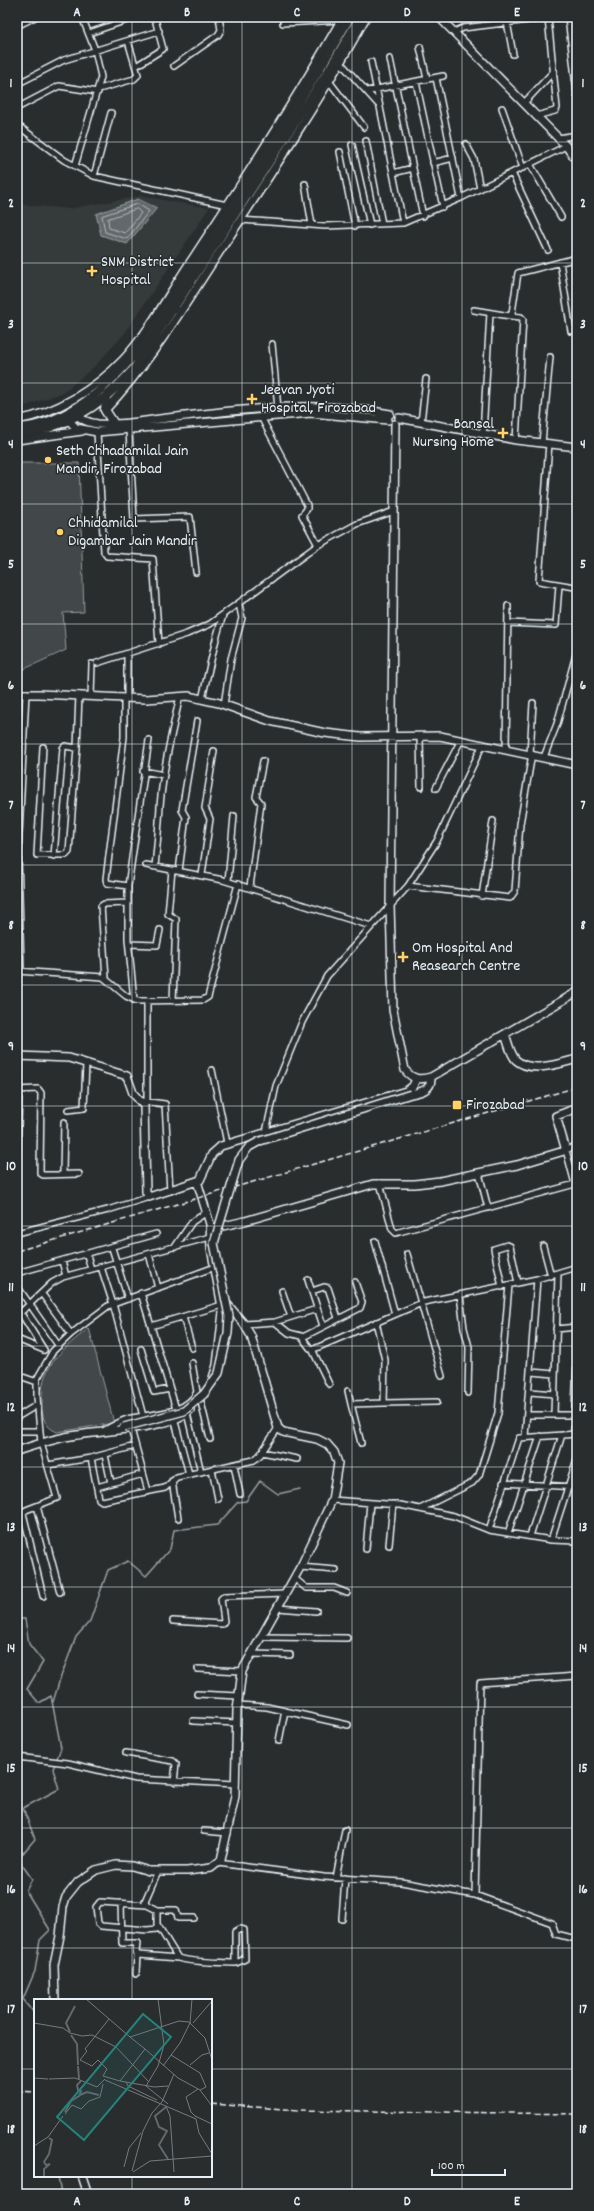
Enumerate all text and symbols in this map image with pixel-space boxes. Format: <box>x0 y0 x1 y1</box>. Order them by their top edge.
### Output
text: A <box>73 4 81 23</box>
text: B <box>184 4 190 23</box>
text: C <box>294 4 301 23</box>
text: D <box>404 4 411 23</box>
text: E <box>514 4 521 23</box>
text: 1 <box>10 75 13 94</box>
text: 1 <box>582 75 585 94</box>
text: 2 <box>8 195 14 214</box>
text: 2 <box>580 195 586 214</box>
place label: SNM District Hospital <box>101 251 174 292</box>
marker: SNM District Hospital <box>86 265 98 277</box>
text: 3 <box>8 316 14 335</box>
text: 3 <box>580 316 586 335</box>
place label: Jeevan Jyoti Hospital, Firozabad <box>261 379 376 420</box>
marker: Jeevan Jyoti Hospital, Firozabad <box>246 393 258 405</box>
place label: Bansal Nursing Home <box>412 413 494 454</box>
marker: Bansal Nursing Home <box>497 427 509 439</box>
text: 4 <box>8 436 14 455</box>
text: 4 <box>580 436 586 455</box>
place label: Seth Chhadamilal Jain Mandir, Firozabad <box>56 440 188 481</box>
marker: Seth Chhadamilal Jain Mandir, Firozabad <box>43 455 53 465</box>
place label: Chhidamilal Digambar Jain Mandir <box>68 512 197 553</box>
marker: Chhidamilal Digambar Jain Mandir <box>55 527 65 537</box>
text: 5 <box>8 556 14 575</box>
text: 5 <box>580 556 586 575</box>
text: 6 <box>8 677 15 696</box>
text: 6 <box>580 677 587 696</box>
text: 7 <box>9 797 14 816</box>
text: 7 <box>581 797 586 816</box>
text: 8 <box>8 917 14 936</box>
text: 8 <box>580 917 586 936</box>
place label: Om Hospital And Reasearch Centre <box>412 937 520 978</box>
marker: Om Hospital And Reasearch Centre <box>397 951 409 963</box>
text: 9 <box>8 1038 14 1057</box>
text: 9 <box>580 1038 586 1057</box>
place label: Firozabad <box>466 1094 525 1117</box>
marker: Firozabad <box>451 1099 463 1111</box>
text: 10 <box>6 1158 16 1177</box>
text: 10 <box>578 1158 588 1177</box>
text: 11 <box>8 1279 14 1298</box>
text: 11 <box>580 1279 586 1298</box>
text: 12 <box>7 1399 16 1418</box>
text: 12 <box>579 1399 588 1418</box>
text: 13 <box>7 1519 16 1538</box>
text: 13 <box>579 1519 588 1538</box>
text: 14 <box>7 1640 15 1659</box>
text: 14 <box>579 1640 587 1659</box>
text: 15 <box>7 1760 15 1779</box>
text: 15 <box>579 1760 587 1779</box>
text: 16 <box>6 1881 16 1900</box>
text: 16 <box>578 1881 588 1900</box>
inset map <box>34 1999 212 2177</box>
text: 17 <box>7 2001 15 2020</box>
text: 17 <box>579 2001 587 2020</box>
text: 18 <box>7 2121 15 2140</box>
text: 18 <box>579 2121 587 2140</box>
scale bar <box>432 2151 505 2177</box>
text: 100 m <box>438 2158 465 2175</box>
text: A <box>73 2193 81 2211</box>
text: B <box>184 2193 190 2211</box>
text: C <box>294 2193 301 2211</box>
text: D <box>404 2193 411 2211</box>
text: E <box>514 2193 521 2211</box>

